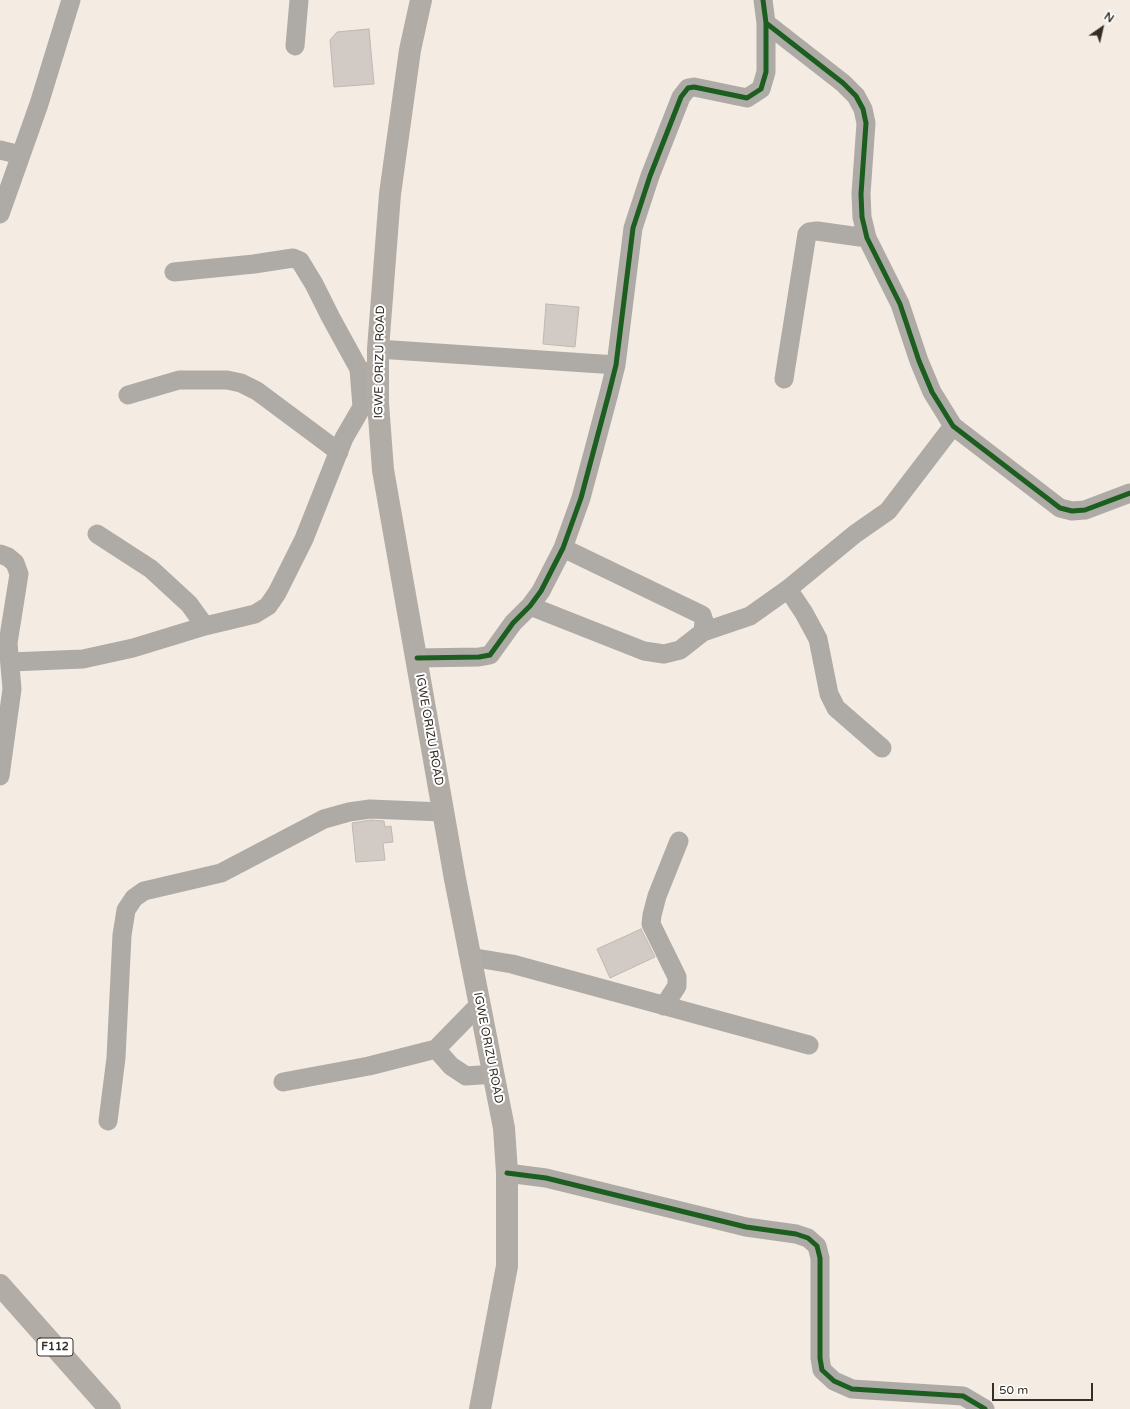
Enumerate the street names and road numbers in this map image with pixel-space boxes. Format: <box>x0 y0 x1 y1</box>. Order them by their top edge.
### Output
street label: IGWE ORIZU ROAD <box>372 305 388 419</box>
street label: IGWE ORIZU ROAD <box>412 673 446 787</box>
street label: IGWE ORIZU ROAD <box>470 991 506 1105</box>
road number: F112 <box>37 1338 73 1356</box>

